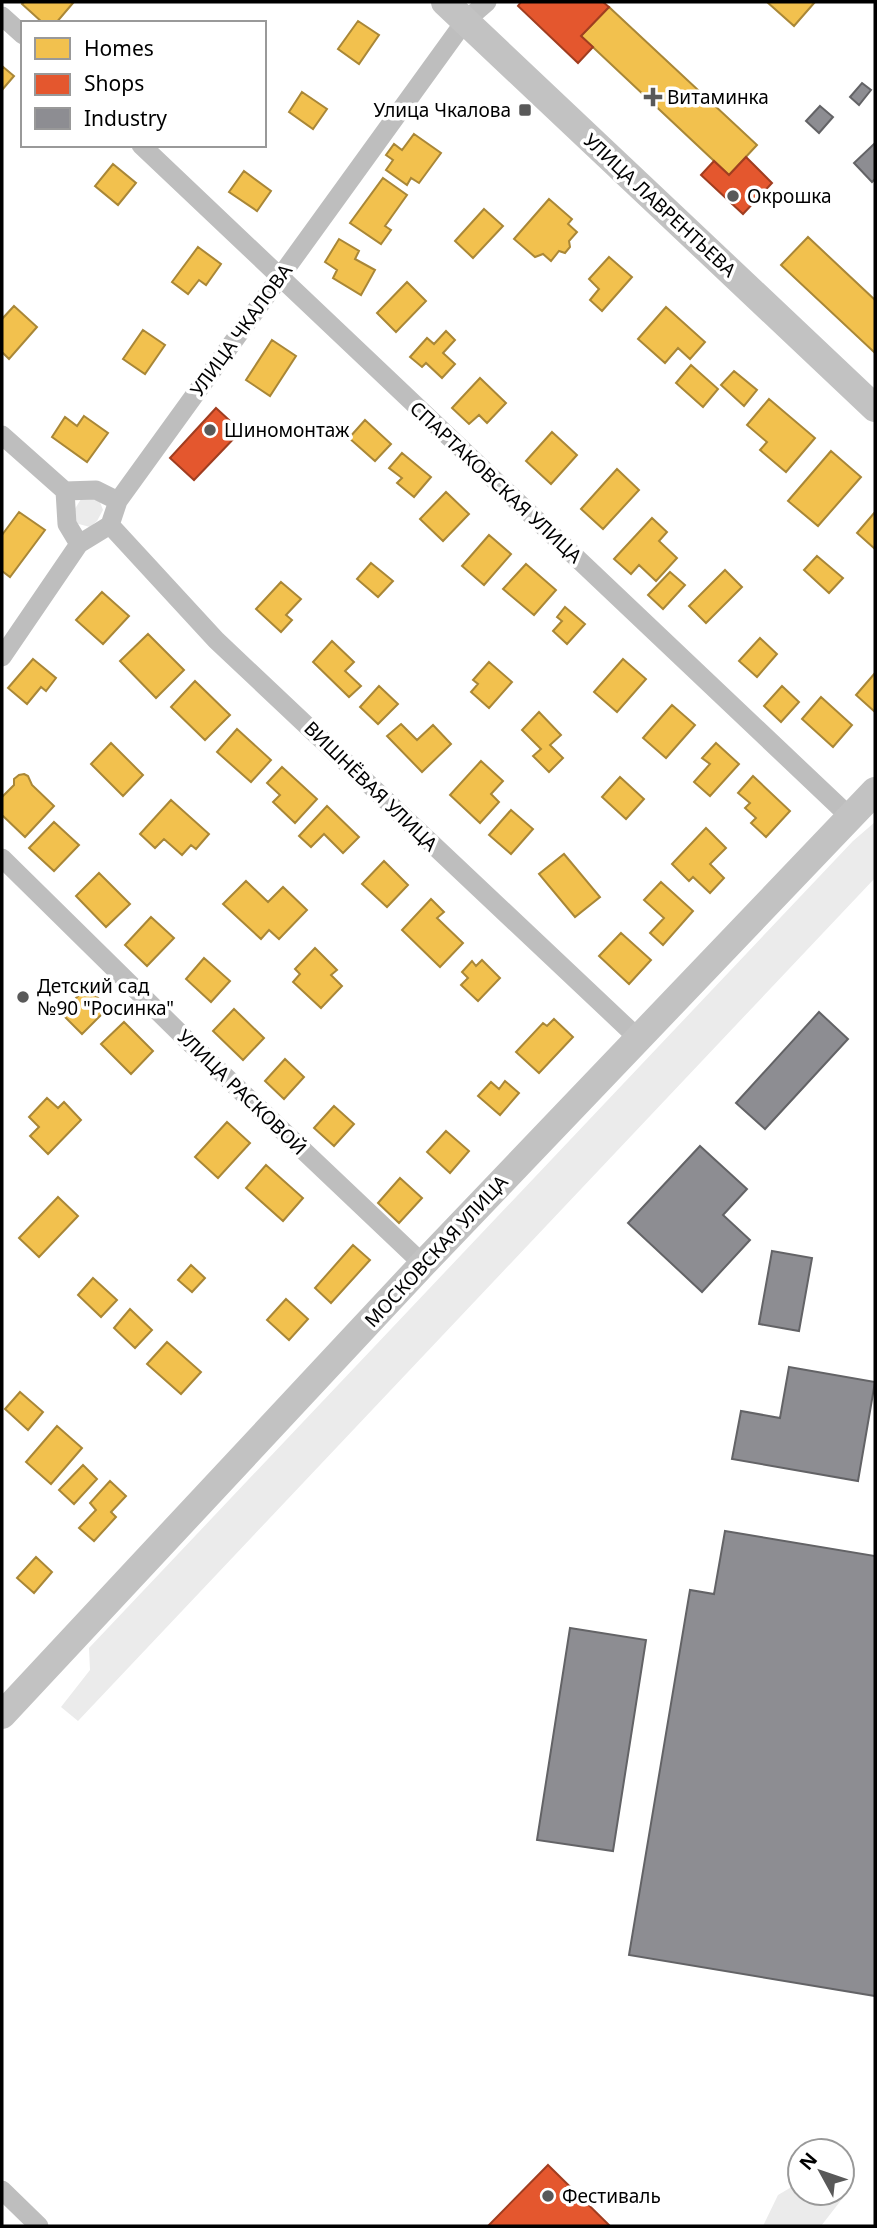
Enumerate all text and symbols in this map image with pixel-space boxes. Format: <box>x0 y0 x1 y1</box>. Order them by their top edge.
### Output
legend <box>21 21 266 147</box>
text: Homes <box>84 34 154 62</box>
text: Shops <box>84 69 144 97</box>
place label: Витаминка <box>667 84 769 110</box>
marker: Витаминка <box>645 89 661 105</box>
place label: Улица Чкалова <box>373 97 511 123</box>
marker: Улица Чкалова <box>517 102 533 118</box>
text: Industry <box>84 104 167 132</box>
street label: УЛИЦА ЛАВРЕНТЬЕВА <box>578 127 743 283</box>
place label: Окрошка <box>747 183 832 209</box>
marker: Окрошка <box>725 188 741 204</box>
street label: УЛИЦА ЧКАЛОВА <box>184 258 298 401</box>
street label: СПАРТАКОВСКАЯ УЛИЦА <box>404 395 588 569</box>
place label: Шиномонтаж <box>224 417 350 443</box>
marker: Шиномонтаж <box>202 422 218 438</box>
street label: ВИШНЁВАЯ УЛИЦА <box>299 715 444 857</box>
place label: Детский сад №90 "Росинка" <box>37 973 174 1021</box>
marker: Детский сад №90 "Росинка" <box>15 989 31 1005</box>
street label: УЛИЦА РАСКОВОЙ <box>172 1023 312 1161</box>
street label: МОСКОВСКАЯ УЛИЦА <box>359 1169 514 1333</box>
north arrow <box>786 2137 856 2207</box>
text: N <box>793 2147 823 2175</box>
place label: Фестиваль <box>562 2183 661 2209</box>
marker: Фестиваль <box>540 2188 556 2204</box>

